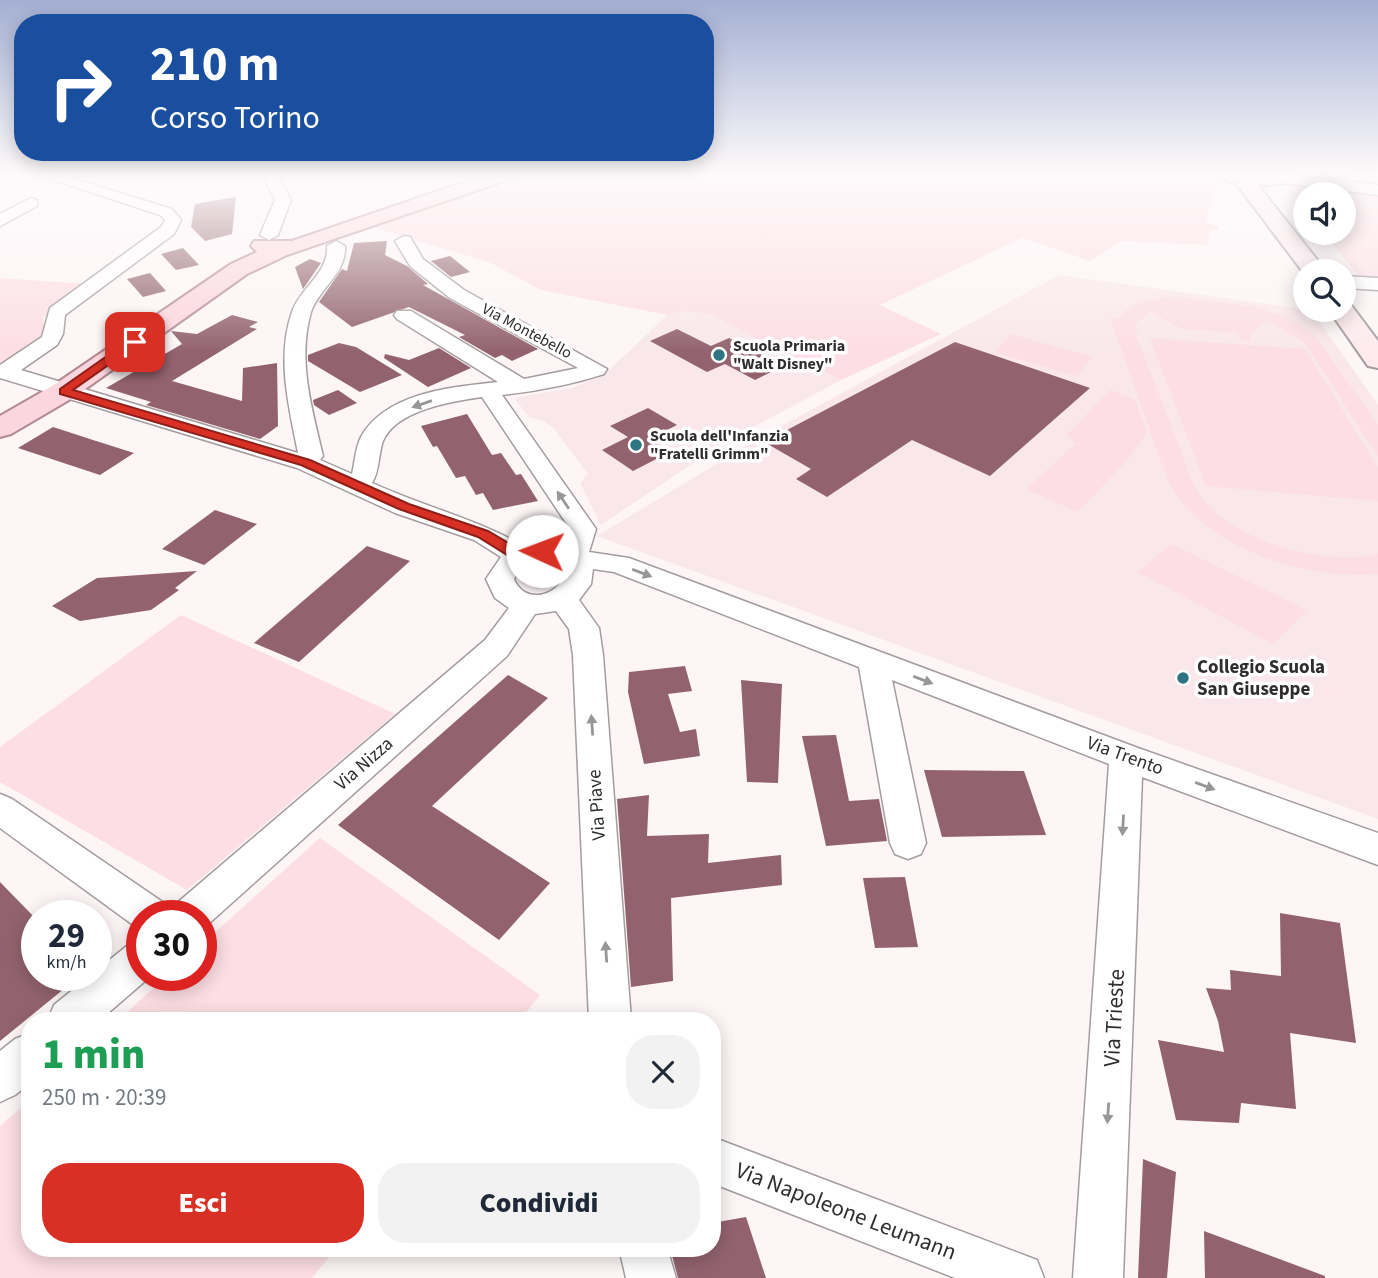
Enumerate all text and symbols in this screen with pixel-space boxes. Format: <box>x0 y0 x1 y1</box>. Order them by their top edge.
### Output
text: 210 m <box>150 30 279 100</box>
icon: right <box>35 42 126 133</box>
text: Corso Torino <box>150 95 320 141</box>
map controls <box>1293 182 1356 322</box>
button: sound <box>1293 182 1356 245</box>
button: search <box>1293 259 1356 322</box>
street label: Via Montebello <box>478 298 576 364</box>
pin <box>105 312 165 372</box>
icon: arrive <box>116 323 154 361</box>
place label: Scuola Primaria "Walt Disney" <box>733 335 845 375</box>
marker: Scuola Primaria "Walt Disney" <box>711 347 727 363</box>
one-way arrow <box>411 399 432 410</box>
place label: Scuola dell'Infanzia "Fratelli Grimm" <box>650 425 789 465</box>
marker: Scuola dell'Infanzia "Fratelli Grimm" <box>628 437 644 453</box>
one-way arrow <box>557 490 570 509</box>
position arrow <box>505 514 579 588</box>
one-way arrow <box>631 567 652 578</box>
place label: Collegio Scuola San Giuseppe <box>1197 654 1325 703</box>
marker: Collegio Scuola San Giuseppe <box>1175 670 1191 686</box>
one-way arrow <box>913 675 934 686</box>
one-way arrow <box>586 714 597 736</box>
street label: Via Trento <box>1083 730 1167 782</box>
street label: Via Nizza <box>329 731 399 797</box>
street label: Via Piave <box>581 769 613 841</box>
one-way arrow <box>1194 781 1215 792</box>
one-way arrow <box>1118 815 1129 837</box>
speed limit sign: 30 <box>126 900 217 991</box>
text: 29 <box>48 911 85 961</box>
one-way arrow <box>600 941 611 963</box>
text: km/h <box>47 950 86 975</box>
street label: Via Trieste <box>1095 968 1133 1068</box>
text: 1 min <box>42 1025 145 1085</box>
button: close <box>626 1035 700 1109</box>
text: 250 m · 20:39 <box>42 1081 166 1114</box>
one-way arrow <box>1102 1102 1113 1124</box>
street label: Via Napoleone Leumann <box>731 1154 961 1268</box>
button: Esci <box>42 1163 364 1243</box>
button: Condividi <box>378 1163 700 1243</box>

